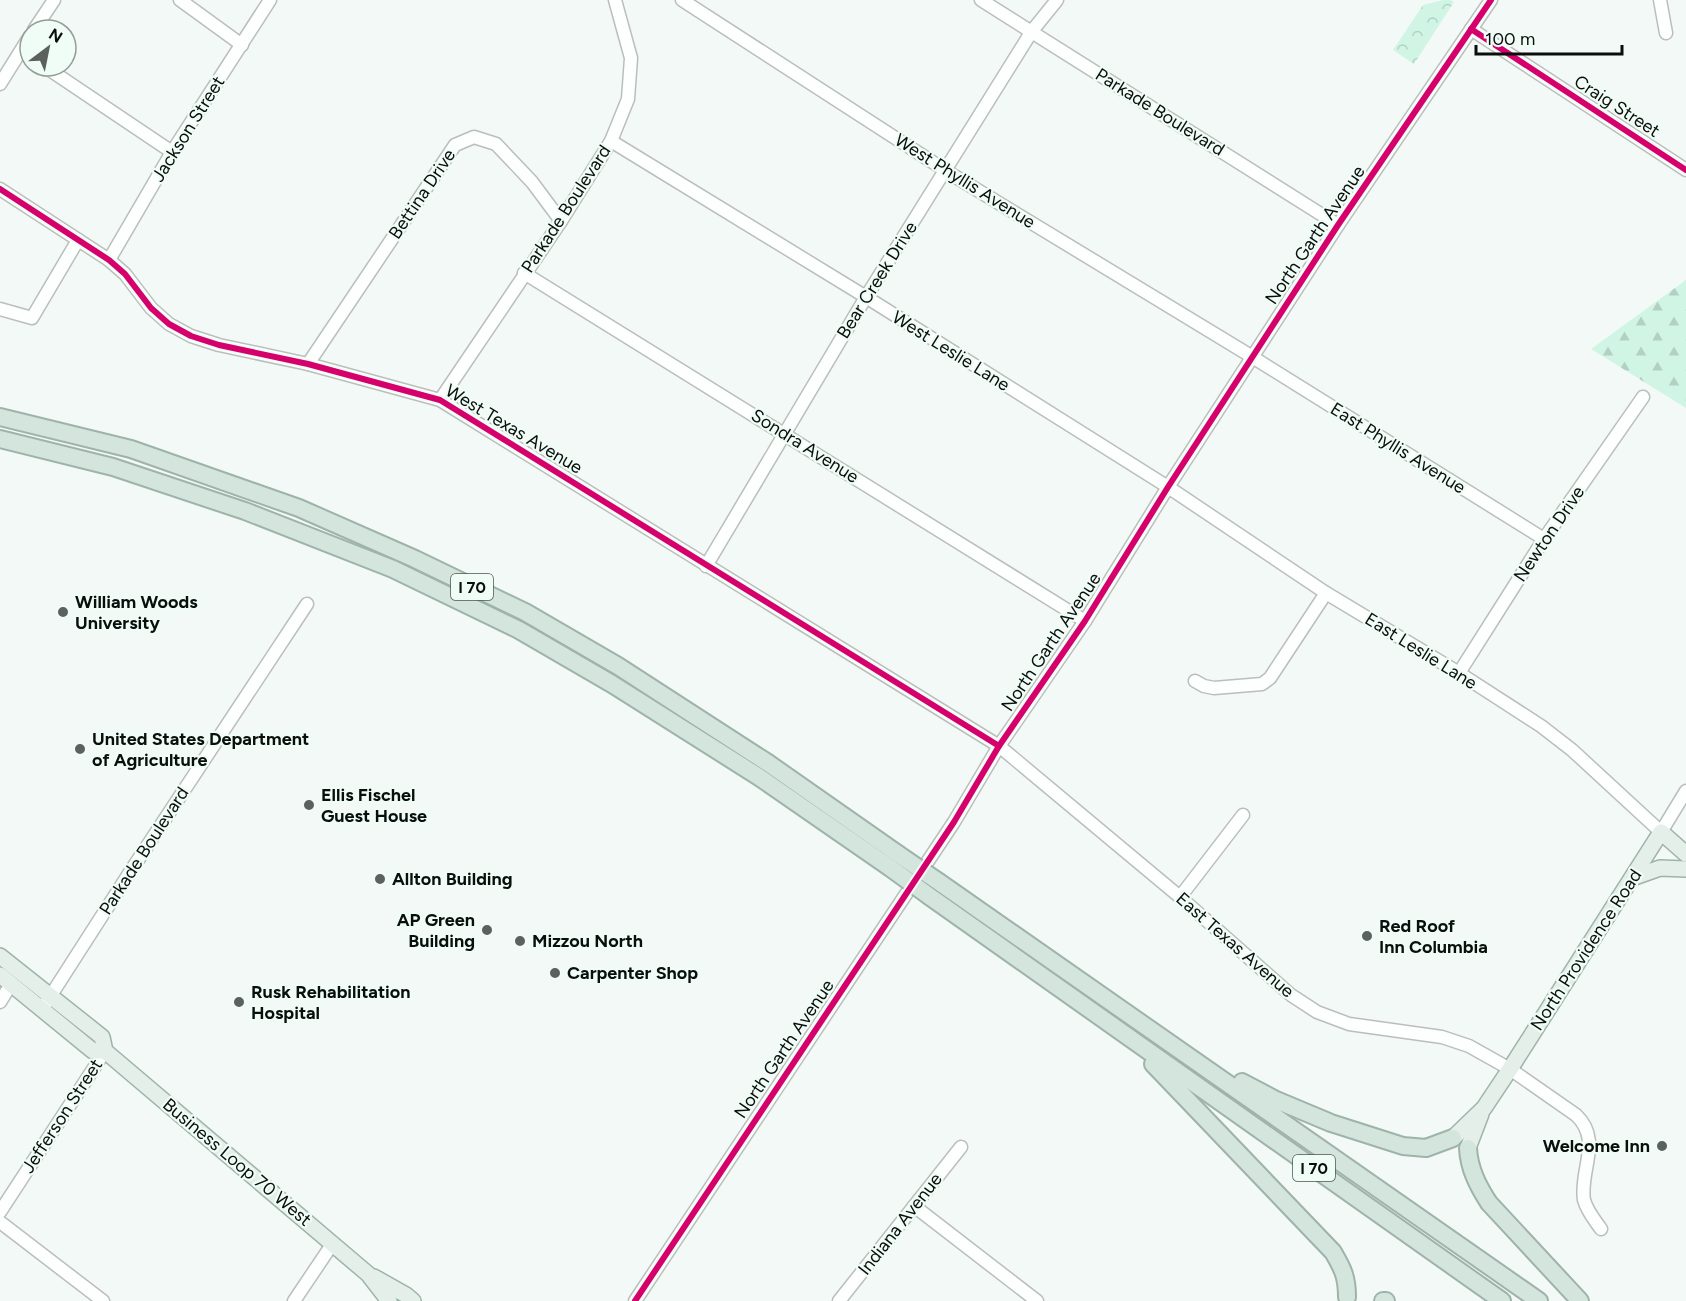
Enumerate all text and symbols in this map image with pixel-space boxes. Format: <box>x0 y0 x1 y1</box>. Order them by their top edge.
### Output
north arrow <box>18 18 78 78</box>
scale bar <box>1476 18 1622 56</box>
text: N <box>45 24 66 47</box>
text: 100 m <box>1485 28 1535 50</box>
street label: Parkade Boulevard <box>1091 63 1229 161</box>
street label: Craig Street <box>1570 70 1664 142</box>
street label: Jackson Street <box>147 72 229 186</box>
street label: West Phyllis Avenue <box>891 129 1039 233</box>
street label: Parkade Boulevard <box>516 141 616 277</box>
street label: Bettina Drive <box>384 145 460 243</box>
street label: North Garth Avenue <box>1260 161 1370 309</box>
street label: Bear Creek Drive <box>832 217 922 343</box>
street label: West Leslie Lane <box>888 306 1014 396</box>
street label: West Texas Avenue <box>442 379 587 479</box>
street label: East Phyllis Avenue <box>1326 398 1470 499</box>
street label: Sondra Avenue <box>747 404 863 488</box>
street label: Newton Drive <box>1509 482 1589 586</box>
street label: North Garth Avenue <box>996 568 1106 716</box>
road number: I 70 <box>451 574 493 600</box>
place label: William Woods University <box>75 591 198 634</box>
marker: William Woods University <box>56 605 70 619</box>
street label: East Leslie Lane <box>1361 608 1481 694</box>
place label: United States Department of Agriculture <box>92 728 309 771</box>
marker: United States Department of Agriculture <box>73 742 87 756</box>
street label: Parkade Boulevard <box>94 783 194 919</box>
place label: Ellis Fischel Guest House <box>321 784 427 827</box>
marker: Ellis Fischel Guest House <box>302 798 316 812</box>
street label: North Providence Road <box>1526 865 1646 1035</box>
place label: Allton Building <box>392 868 513 890</box>
marker: Allton Building <box>373 872 387 886</box>
street label: East Texas Avenue <box>1171 888 1299 1002</box>
place label: AP Green Building <box>397 909 475 952</box>
place label: Red Roof Inn Columbia <box>1379 915 1488 958</box>
marker: AP Green Building <box>480 923 494 937</box>
marker: Red Roof Inn Columbia <box>1360 929 1374 943</box>
place label: Mizzou North <box>532 930 643 952</box>
marker: Mizzou North <box>513 934 527 948</box>
place label: Carpenter Shop <box>567 962 698 984</box>
marker: Carpenter Shop <box>548 966 562 980</box>
street label: North Garth Avenue <box>729 975 839 1123</box>
place label: Rusk Rehabilitation Hospital <box>251 981 411 1024</box>
marker: Rusk Rehabilitation Hospital <box>232 995 246 1009</box>
street label: Jefferson Street <box>17 1055 107 1177</box>
street label: Business Loop 70 West <box>158 1093 316 1231</box>
place label: Welcome Inn <box>1543 1135 1650 1157</box>
marker: Welcome Inn <box>1655 1139 1669 1153</box>
road number: I 70 <box>1293 1155 1335 1181</box>
street label: Indiana Avenue <box>853 1168 947 1279</box>

